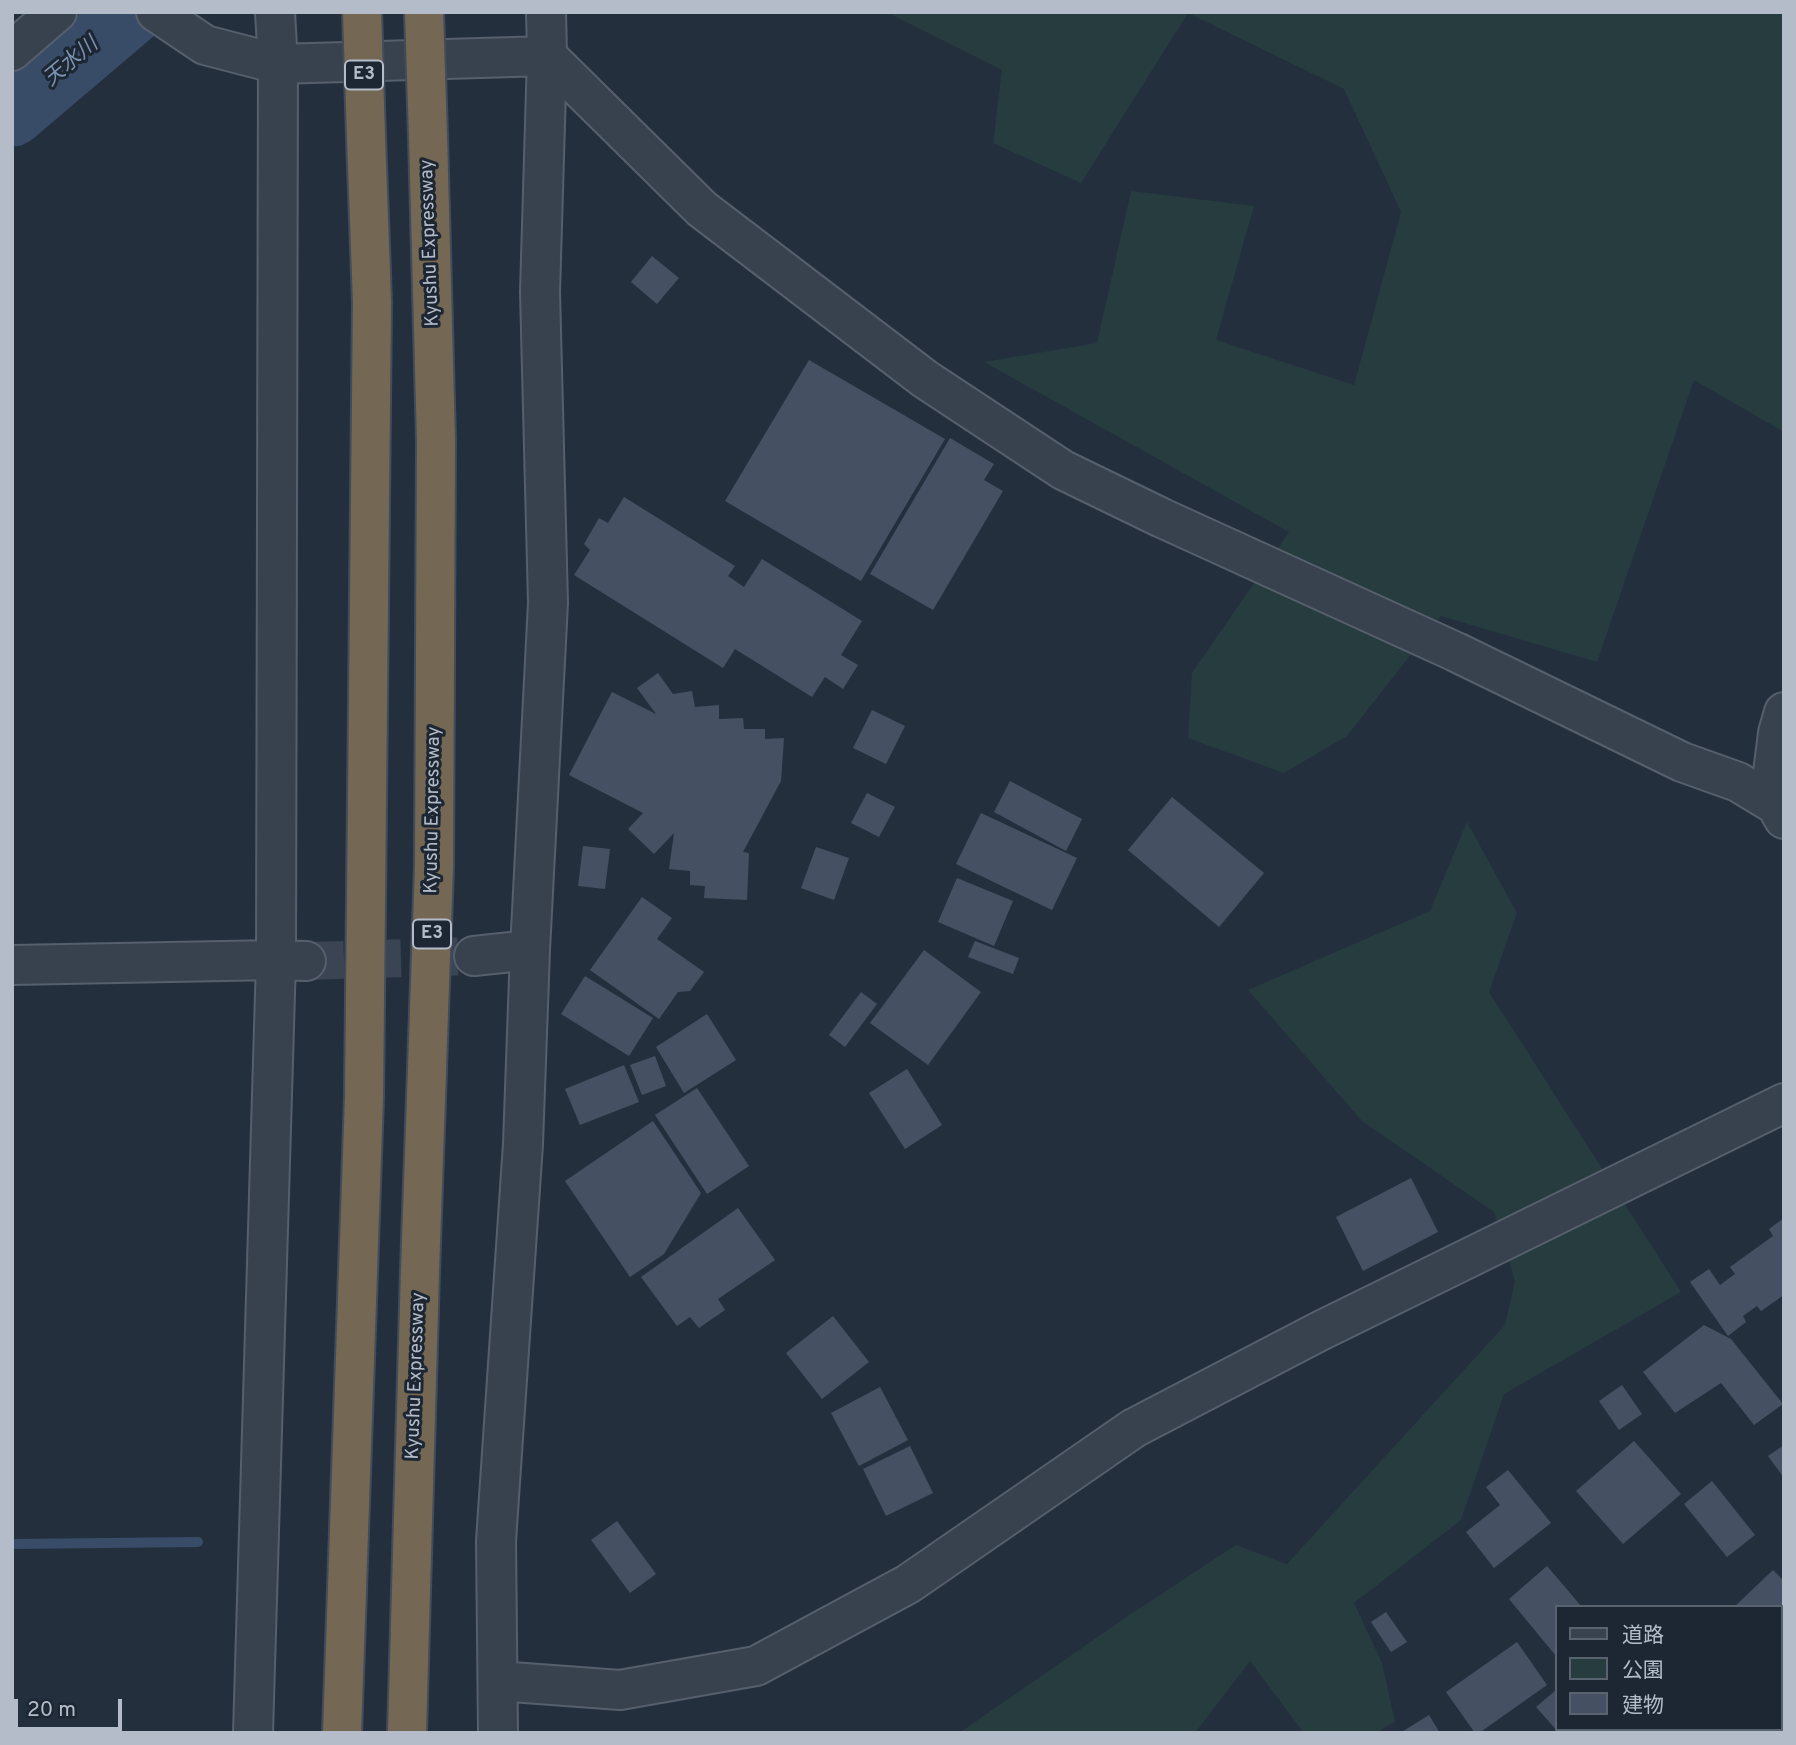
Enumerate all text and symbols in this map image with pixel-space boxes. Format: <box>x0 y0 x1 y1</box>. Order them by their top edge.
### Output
water label: 天水川 <box>40 33 104 93</box>
road number: E3 <box>345 60 383 90</box>
street label: Kyushu Expressway <box>417 159 445 327</box>
street label: Kyushu Expressway <box>421 726 447 894</box>
road number: E3 <box>413 919 451 948</box>
street label: Kyushu Expressway <box>403 1292 431 1460</box>
legend <box>1554 1605 1782 1731</box>
text: 道路 <box>1622 1623 1664 1650</box>
text: 公園 <box>1622 1658 1664 1685</box>
scale bar <box>18 1686 126 1730</box>
text: 建物 <box>1622 1693 1664 1720</box>
text: 20 m <box>27 1697 76 1724</box>

